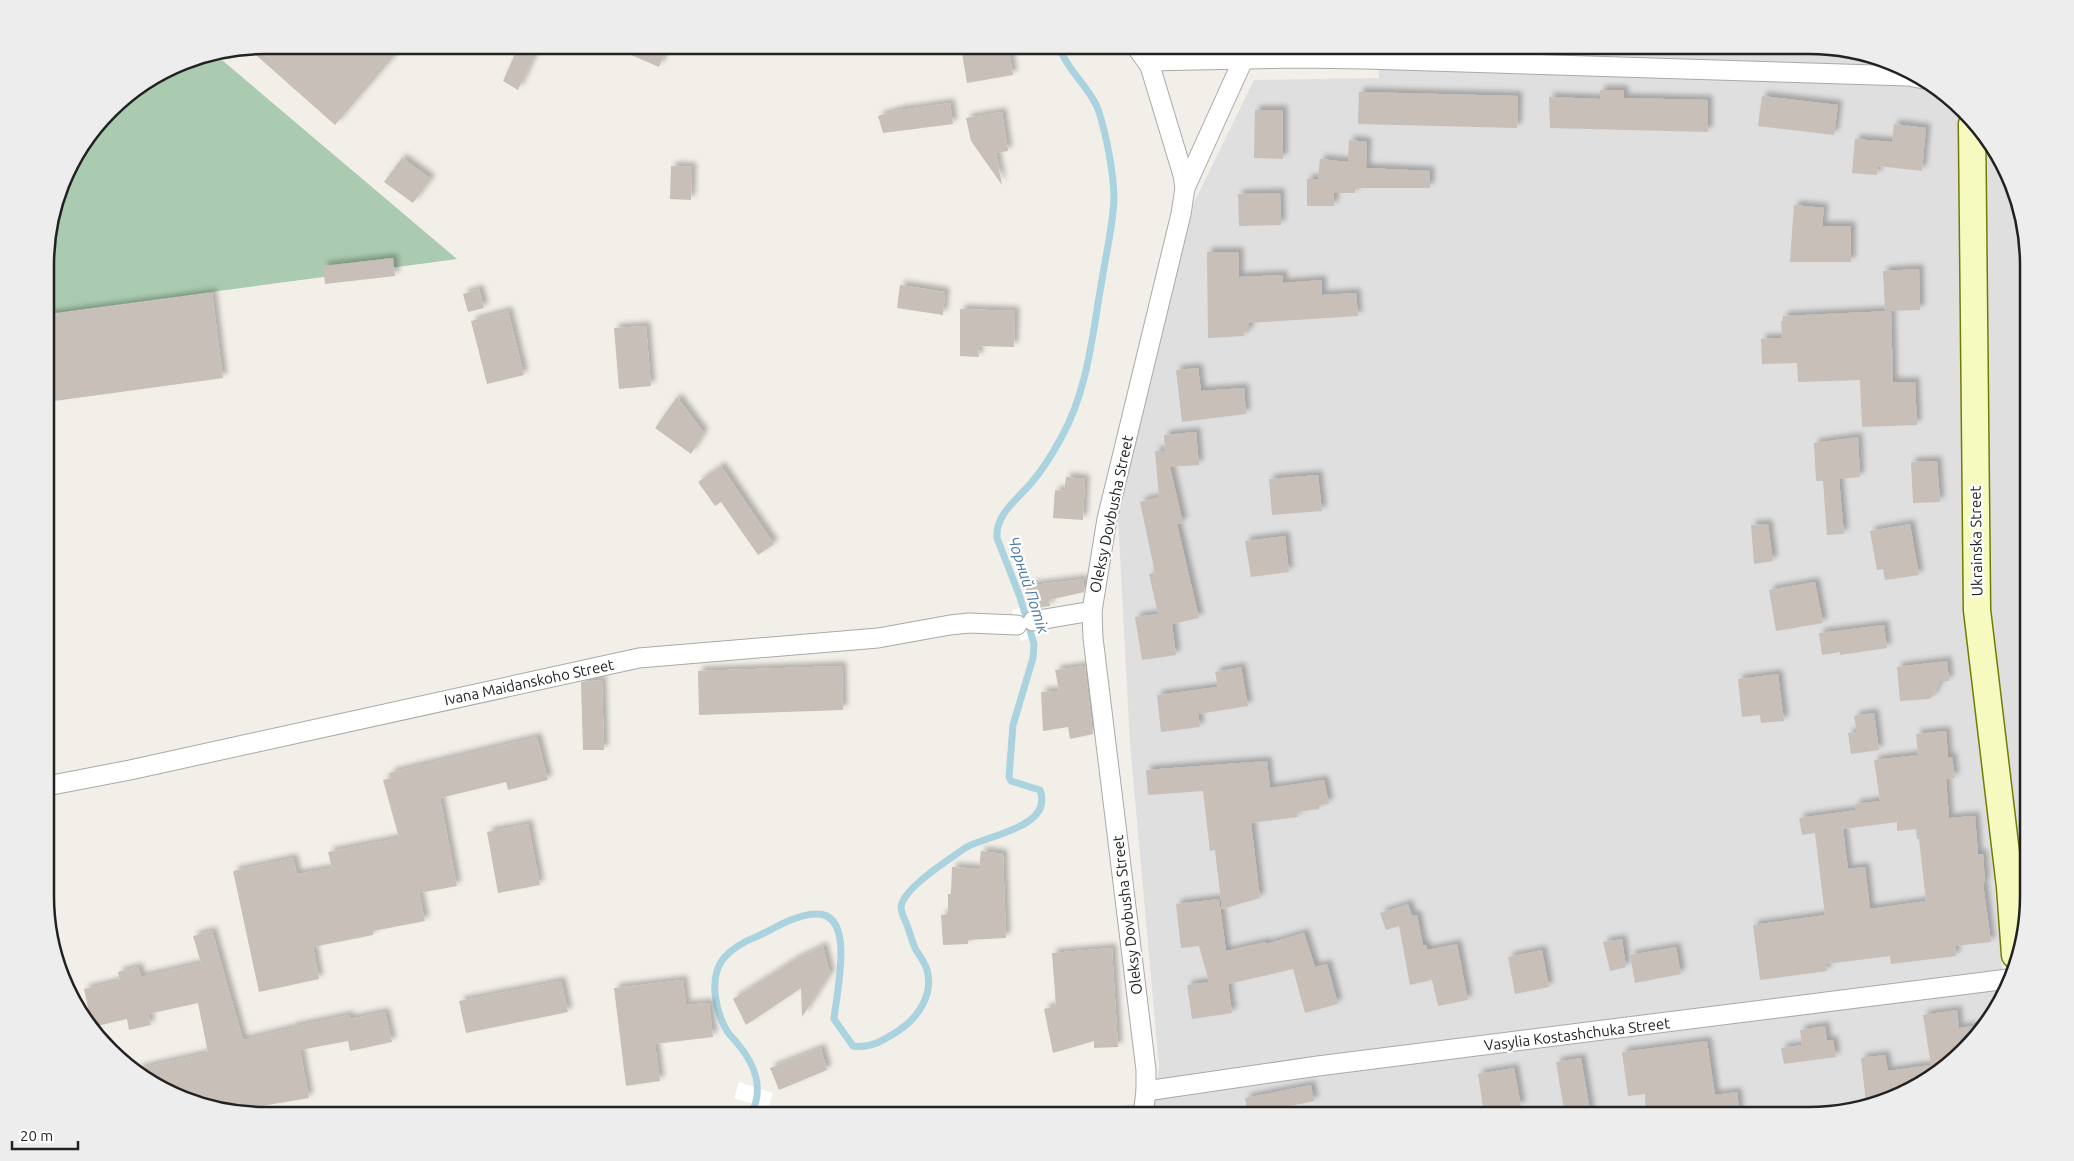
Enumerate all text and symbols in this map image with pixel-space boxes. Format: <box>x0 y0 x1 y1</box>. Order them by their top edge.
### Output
street label: Oleksy Dovbusha Street <box>1086 434 1136 594</box>
street label: Ukrainska Street <box>1967 486 1985 596</box>
water label: Чорний Потік <box>1005 534 1053 637</box>
street label: Ivana Maidanskoho Street <box>443 656 616 708</box>
street label: Oleksy Dovbusha Street <box>1109 834 1145 996</box>
street label: Vasylia Kostashchuka Street <box>1483 1014 1671 1054</box>
scale bar <box>12 1118 79 1150</box>
text: 20 m <box>20 1127 53 1144</box>

